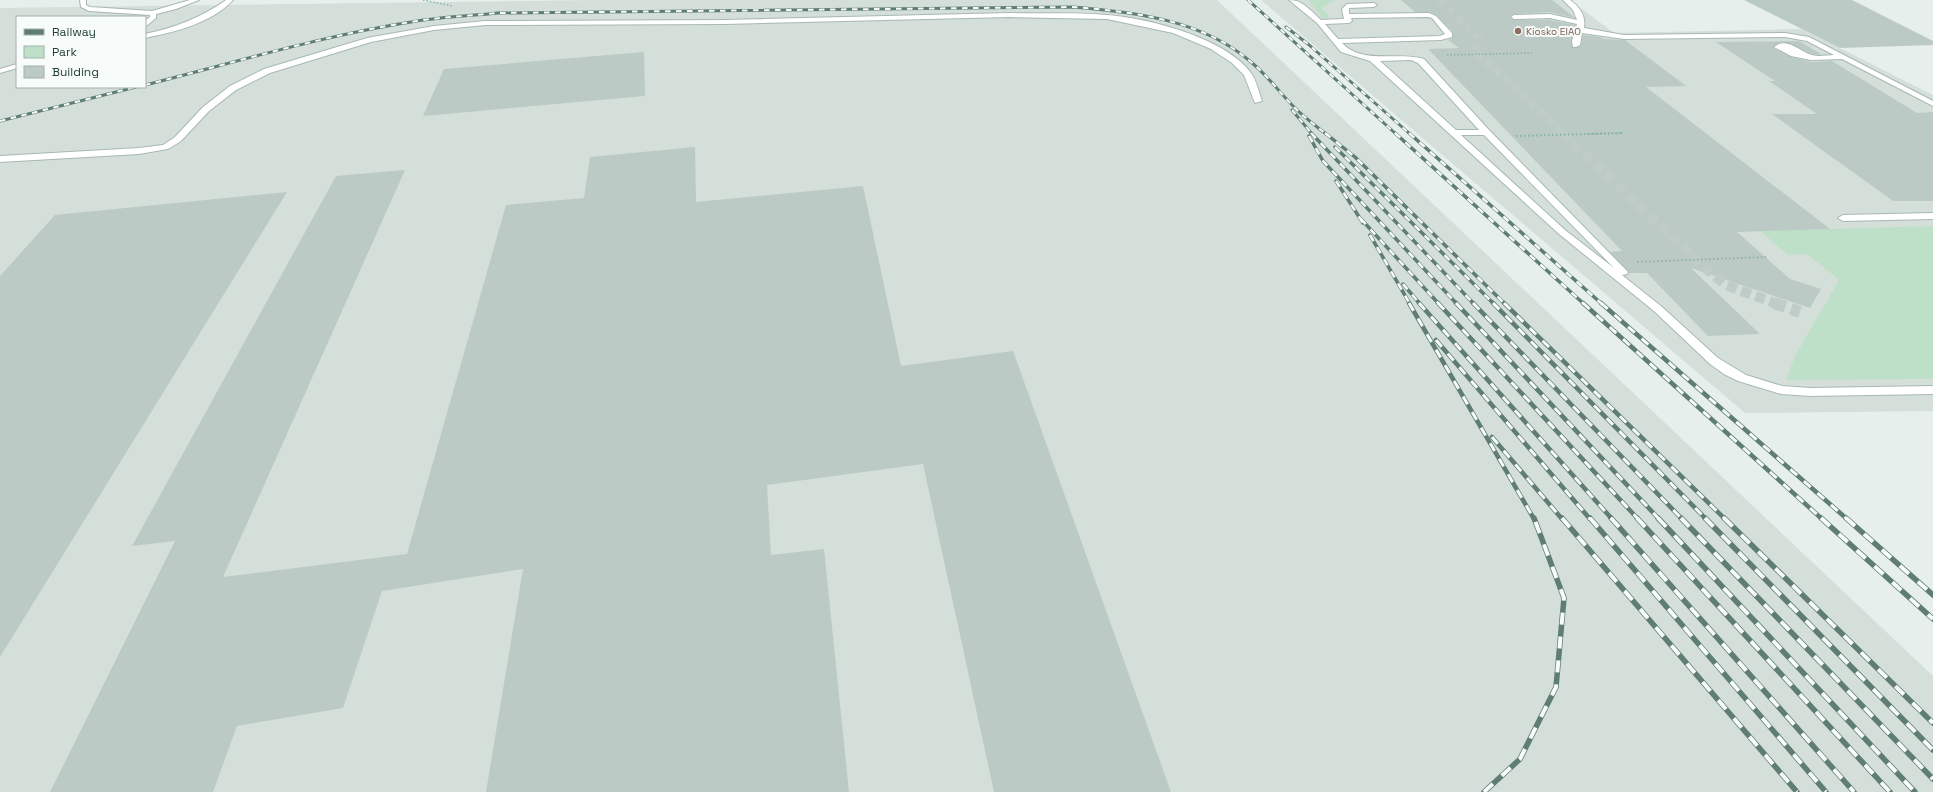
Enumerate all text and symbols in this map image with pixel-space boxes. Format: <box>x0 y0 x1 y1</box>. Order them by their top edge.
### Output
legend <box>16 16 146 88</box>
text: Railway <box>52 24 96 40</box>
place label: Kiosko EIAO <box>1526 25 1581 38</box>
marker: Kiosko EIAO <box>1513 26 1523 36</box>
text: Park <box>52 44 77 60</box>
text: Building <box>52 64 99 80</box>

